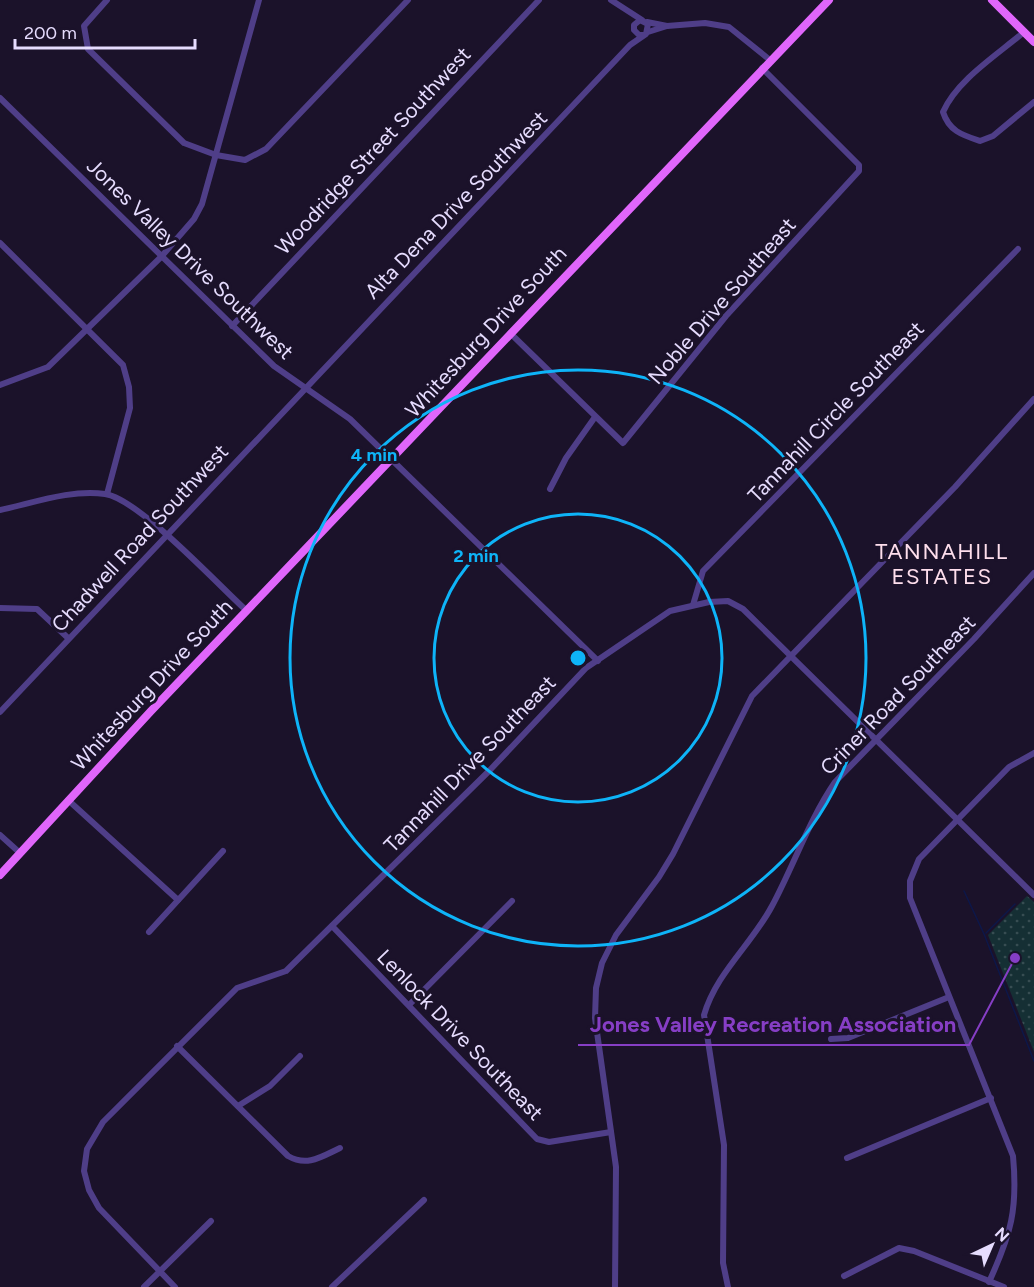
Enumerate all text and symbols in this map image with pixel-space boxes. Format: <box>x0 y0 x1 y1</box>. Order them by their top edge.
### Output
scale bar <box>15 12 195 50</box>
text: 200 m <box>24 22 77 44</box>
street label: Woodridge Street Southwest <box>270 42 476 260</box>
street label: Alta Dena Drive Southwest <box>359 105 552 304</box>
street label: Jones Valley Drive Southwest <box>82 153 299 364</box>
street label: Noble Drive Southeast <box>643 212 801 389</box>
street label: Whitesburg Drive South <box>400 241 571 422</box>
street label: Tannahill Circle Southeast <box>743 316 929 507</box>
street label: Chadwell Road Southwest <box>46 439 233 637</box>
text: 4 min <box>351 444 397 466</box>
district label: TANNAHILL ESTATES <box>875 538 1009 590</box>
text: 2 min <box>453 545 499 567</box>
street label: Whitesburg Drive South <box>66 594 237 775</box>
street label: Criner Road Southeast <box>815 610 980 780</box>
centre of rings <box>568 648 588 668</box>
street label: Tannahill Drive Southeast <box>379 670 561 857</box>
street label: Lenlock Drive Southeast <box>372 944 548 1125</box>
callout: Jones Valley Recreation Association <box>578 1005 969 1045</box>
text: Jones Valley Recreation Association <box>590 1011 956 1038</box>
north arrow <box>962 1215 1022 1275</box>
text: N <box>991 1223 1013 1246</box>

